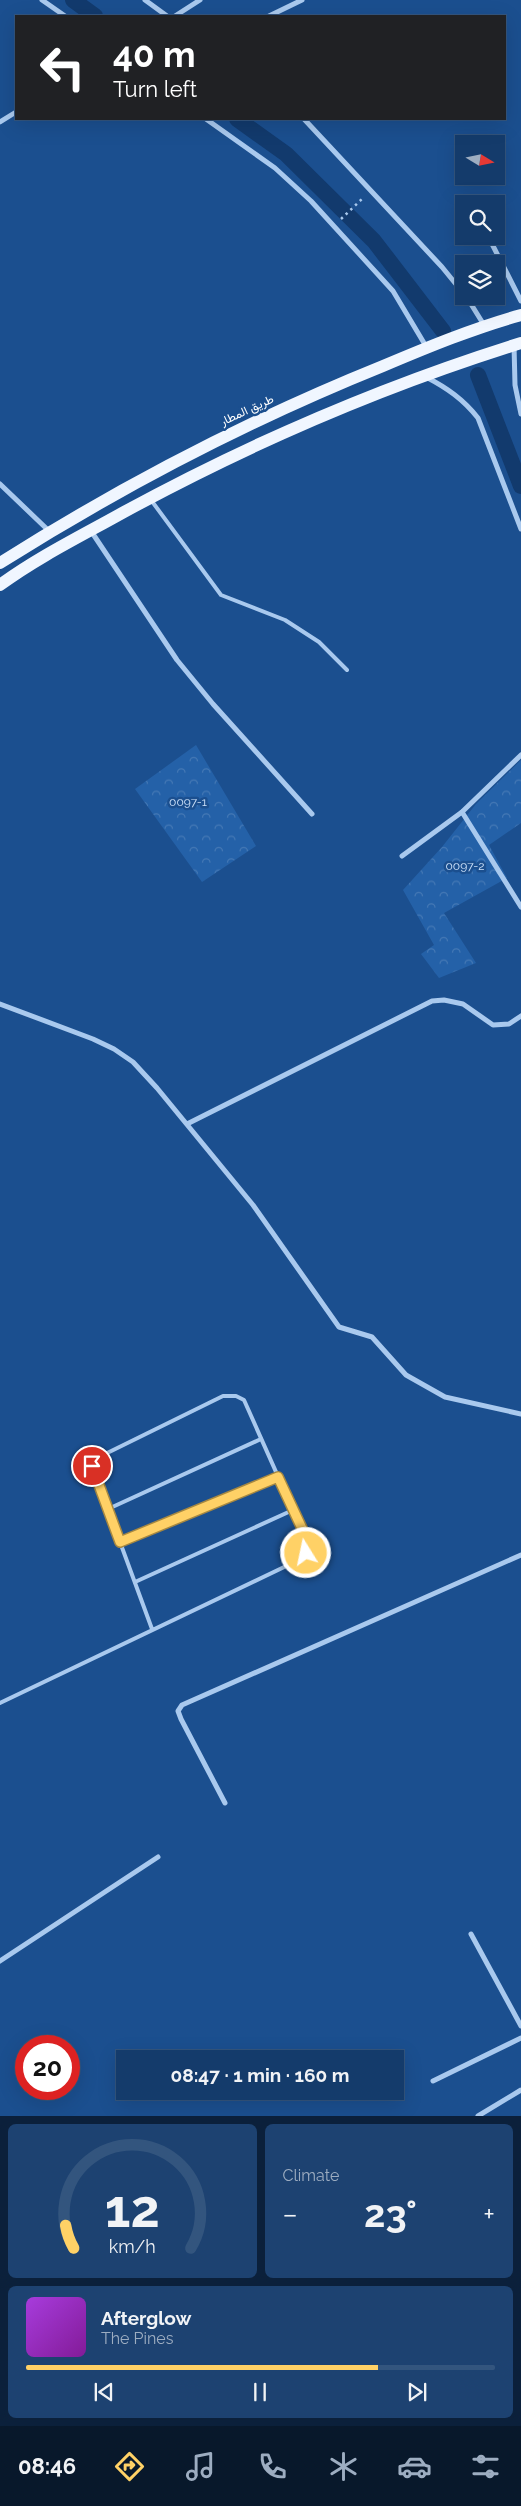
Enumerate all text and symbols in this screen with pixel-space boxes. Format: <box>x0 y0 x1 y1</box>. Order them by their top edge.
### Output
text: 40 m <box>113 34 195 75</box>
icon: left <box>30 35 95 100</box>
text: Turn left <box>113 76 197 102</box>
north arrow <box>455 135 505 185</box>
map controls <box>455 135 505 305</box>
button: search <box>455 195 505 245</box>
button: layers <box>455 255 505 305</box>
street label: طريق المطار <box>217 392 276 430</box>
park label: 0097-1 <box>169 795 207 809</box>
park label: 0097-2 <box>446 859 484 873</box>
pin <box>71 1445 113 1487</box>
icon: arrive <box>78 1452 106 1480</box>
position arrow <box>279 1526 331 1578</box>
speed limit sign: 20 <box>15 2035 80 2100</box>
text: 08:47 · 1 min · 160 m <box>171 2064 349 2086</box>
text: Climate <box>283 2166 339 2185</box>
text: 12 <box>105 2178 160 2239</box>
text: 23° <box>364 2191 417 2236</box>
text: − <box>283 2198 298 2231</box>
text: + <box>483 2198 495 2231</box>
text: km/h <box>109 2236 156 2257</box>
text: Afterglow <box>101 2307 191 2329</box>
text: The Pines <box>101 2329 173 2348</box>
icon: previous <box>90 2378 118 2406</box>
icon: pause <box>246 2378 274 2406</box>
icon: next <box>403 2378 431 2406</box>
icon: directions <box>112 2449 147 2484</box>
icon: music <box>183 2449 218 2484</box>
icon: phone <box>255 2449 290 2484</box>
icon: climate <box>326 2449 361 2484</box>
icon: car <box>397 2449 432 2484</box>
icon: filters <box>468 2449 503 2484</box>
text: 08:46 <box>18 2453 76 2479</box>

